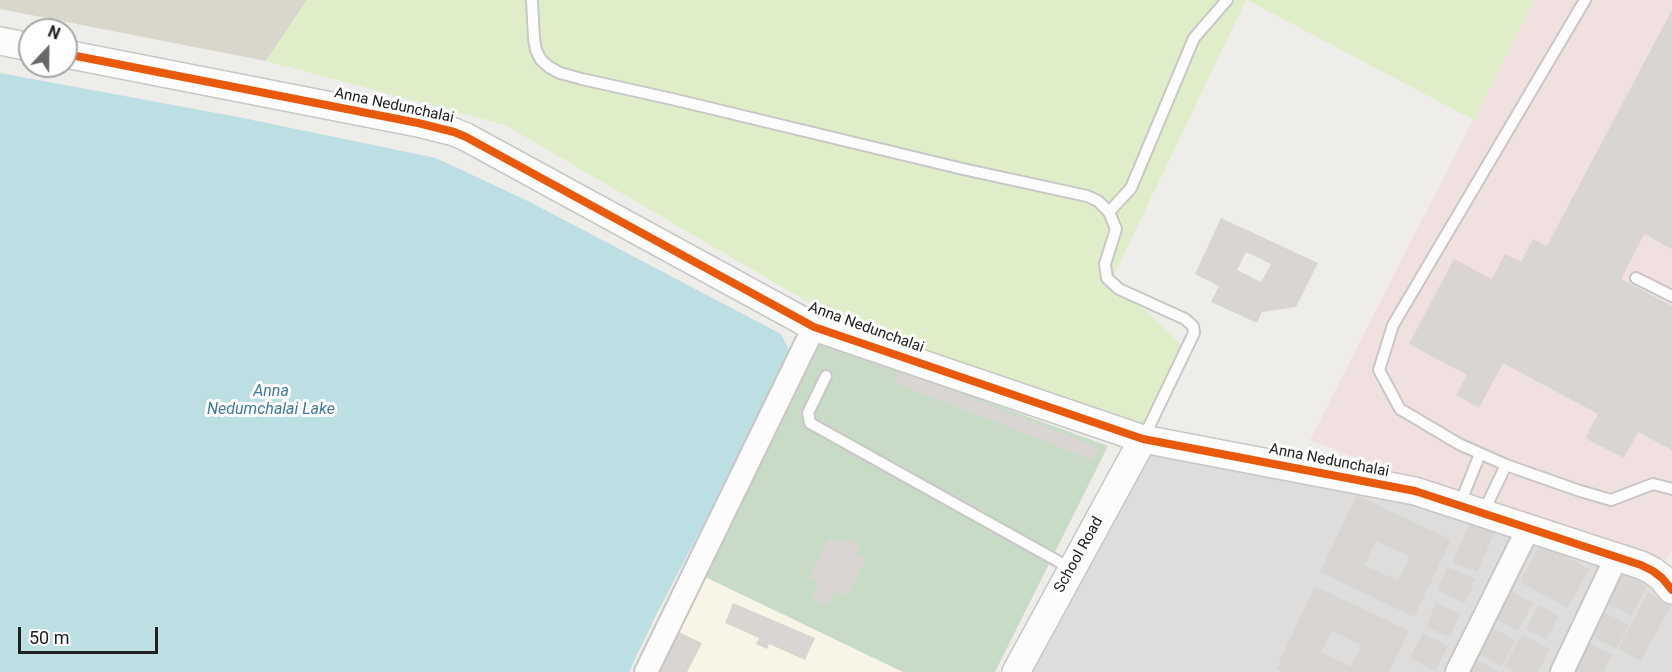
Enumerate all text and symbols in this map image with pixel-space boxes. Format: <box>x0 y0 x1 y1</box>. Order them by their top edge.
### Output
north arrow <box>18 18 78 78</box>
text: N <box>45 22 63 44</box>
street label: Anna Nedunchalai <box>333 85 455 127</box>
street label: Anna Nedunchalai <box>806 299 926 357</box>
water label: Anna Nedumchalai Lake <box>207 382 335 420</box>
street label: Anna Nedunchalai <box>1268 441 1390 481</box>
street label: School Road <box>1051 514 1107 596</box>
scale bar <box>21 615 160 653</box>
text: 50 m <box>29 627 69 648</box>

